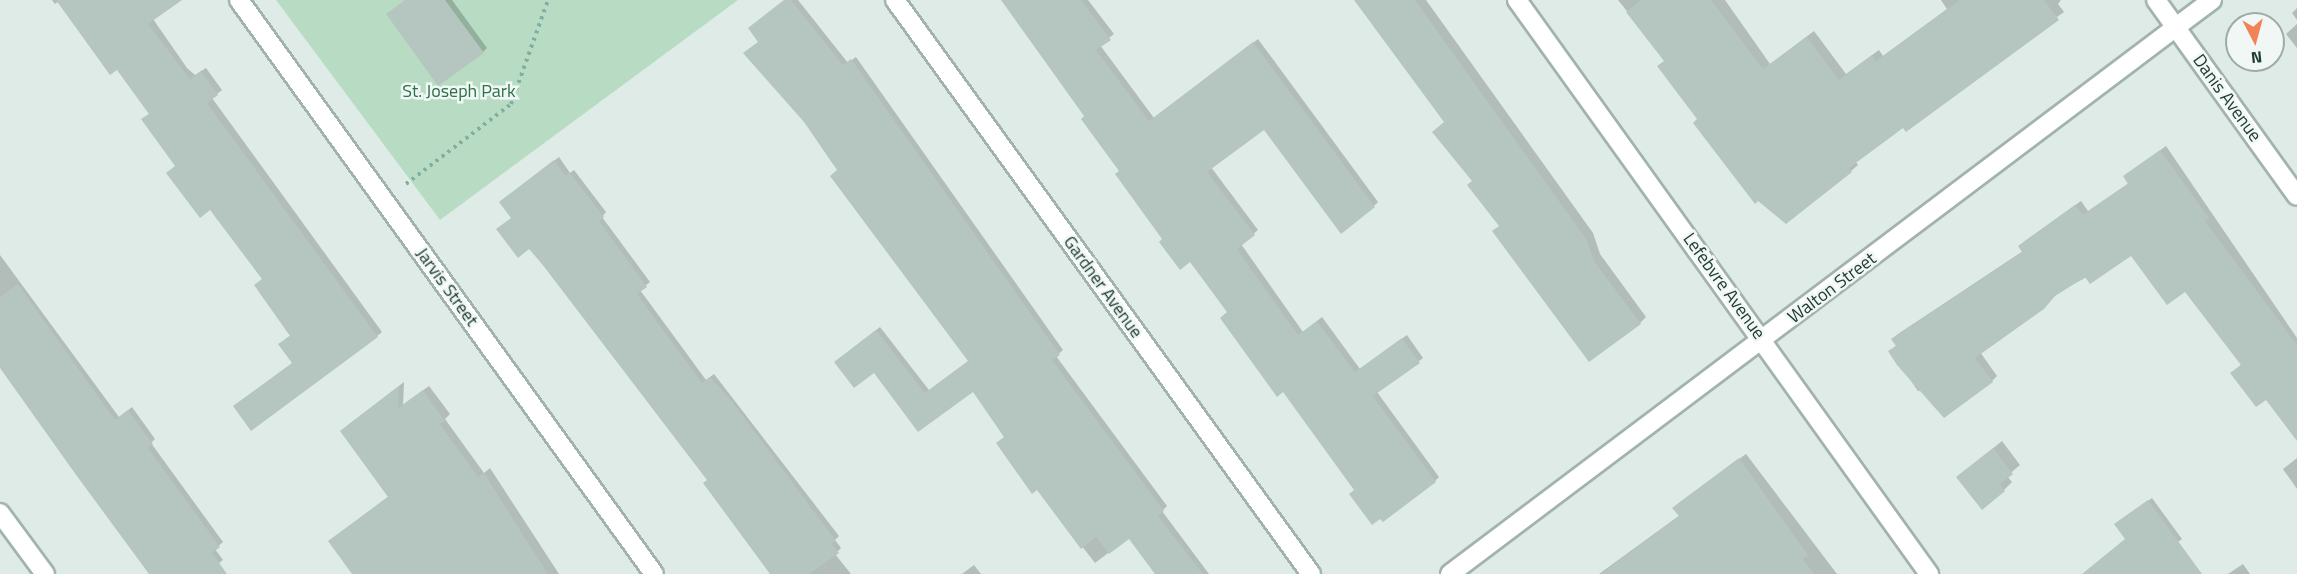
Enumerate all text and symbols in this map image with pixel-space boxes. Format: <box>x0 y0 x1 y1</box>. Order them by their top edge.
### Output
north arrow <box>2225 12 2285 72</box>
text: N <box>2250 45 2263 70</box>
street label: Danis Avenue <box>2188 50 2266 146</box>
park label: St. Joseph Park <box>402 80 516 102</box>
street label: Lefebvre Avenue <box>1678 229 1770 343</box>
street label: Gardner Avenue <box>1059 232 1147 342</box>
street label: Jarvis Street <box>411 244 483 330</box>
street label: Walton Street <box>1784 248 1880 328</box>

